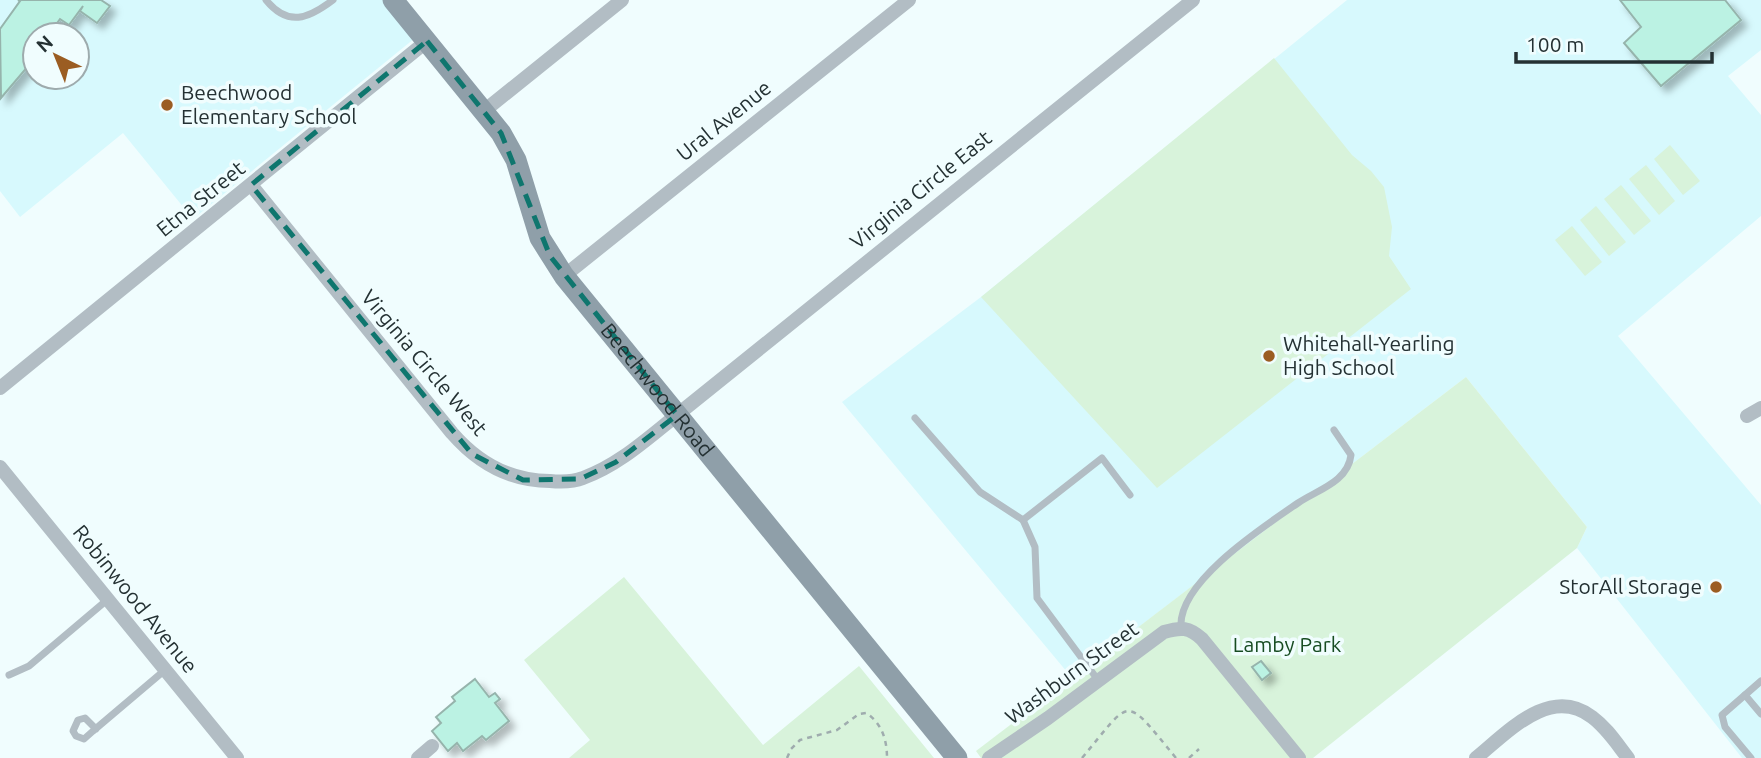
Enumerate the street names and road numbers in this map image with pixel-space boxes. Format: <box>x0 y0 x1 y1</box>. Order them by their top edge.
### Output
street label: Ural Avenue <box>671 75 775 165</box>
street label: Virginia Circle East <box>845 125 996 253</box>
street label: Etna Street <box>152 155 249 241</box>
street label: Virginia Circle West <box>357 285 493 440</box>
street label: Beechwood Road <box>596 318 719 461</box>
street label: Robinwood Avenue <box>69 520 203 677</box>
street label: Washburn Street <box>1000 616 1143 729</box>

